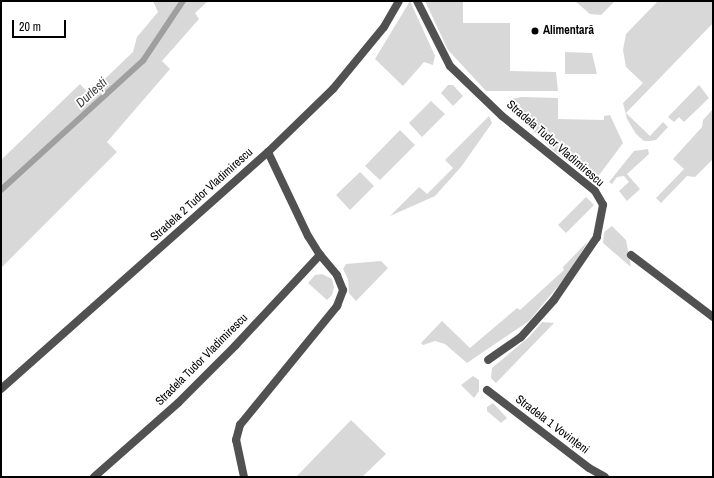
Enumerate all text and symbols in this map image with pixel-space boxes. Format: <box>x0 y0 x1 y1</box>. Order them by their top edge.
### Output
scale bar <box>14 12 68 38</box>
text: 20 m <box>19 19 41 35</box>
place label: Alimentară <box>543 24 594 38</box>
marker: Alimentară <box>530 26 540 36</box>
water label: Durlești <box>73 75 111 111</box>
street label: Stradela Tudor Vladimirescu <box>503 98 607 190</box>
street label: Stradela 2 Tudor Vladimirescu <box>148 145 256 245</box>
street label: Stradela Tudor Vladimirescu <box>153 311 251 409</box>
street label: Stradela 1 Vovințeni <box>512 393 592 457</box>

